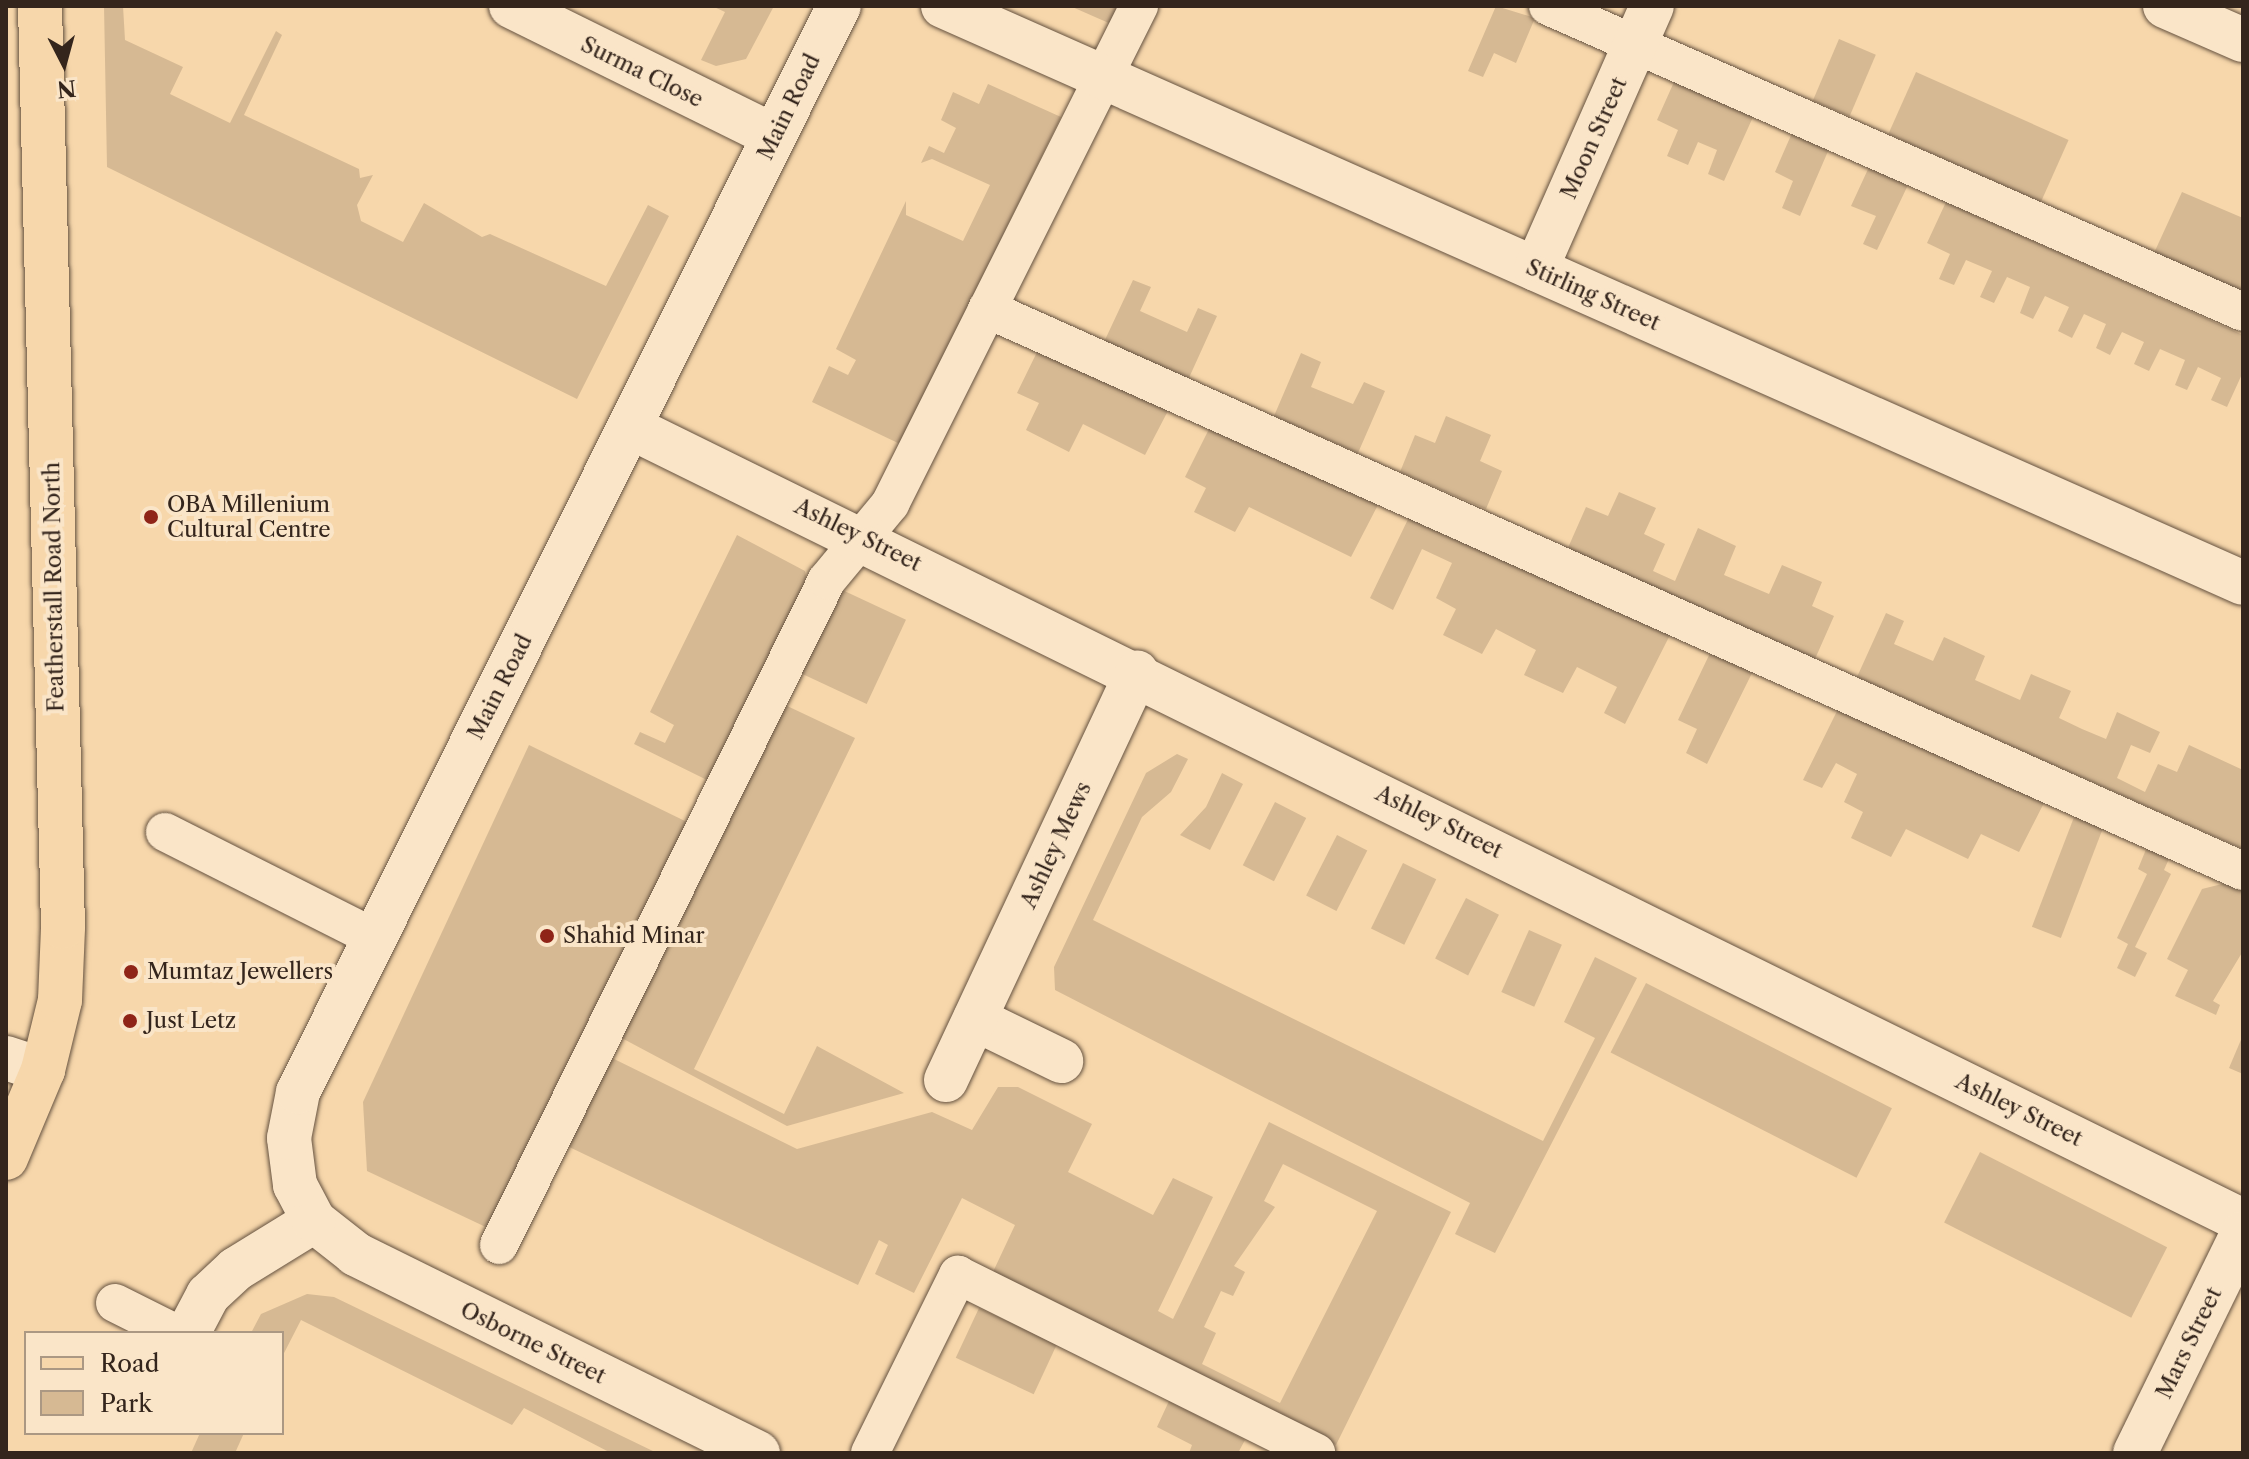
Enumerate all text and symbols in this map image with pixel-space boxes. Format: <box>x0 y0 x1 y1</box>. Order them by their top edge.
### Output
north arrow <box>24 24 104 104</box>
street label: Surma Close <box>577 31 707 113</box>
street label: Main Road <box>752 50 826 164</box>
street label: Moon Street <box>1555 73 1633 203</box>
text: N <box>56 74 77 103</box>
street label: Stirling Street <box>1522 254 1664 336</box>
street label: Featherstall Road North <box>39 462 69 712</box>
place label: OBA Millenium Cultural Centre <box>167 491 331 542</box>
street label: Ashley Street <box>790 493 926 577</box>
marker: OBA Millenium Cultural Centre <box>142 508 160 526</box>
street label: Main Road <box>462 630 538 744</box>
street label: Ashley Mews <box>1015 777 1097 913</box>
street label: Ashley Street <box>1371 780 1507 864</box>
place label: Shahid Minar <box>563 923 705 949</box>
marker: Shahid Minar <box>538 927 556 945</box>
place label: Mumtaz Jewellers <box>147 959 333 985</box>
marker: Mumtaz Jewellers <box>122 963 140 981</box>
place label: Just Letz <box>146 1008 236 1034</box>
marker: Just Letz <box>121 1012 139 1030</box>
street label: Ashley Street <box>1951 1068 2087 1152</box>
street label: Mars Street <box>2151 1283 2227 1403</box>
street label: Osborne Street <box>456 1296 610 1390</box>
legend <box>24 1331 284 1435</box>
text: Road <box>100 1349 159 1378</box>
text: Park <box>100 1389 152 1418</box>

